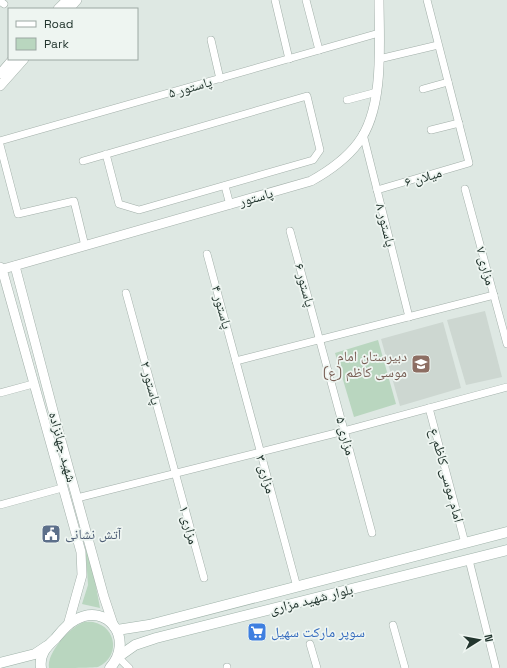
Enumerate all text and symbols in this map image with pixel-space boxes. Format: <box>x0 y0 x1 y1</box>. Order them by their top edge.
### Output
legend <box>8 8 138 60</box>
text: Road <box>44 16 73 32</box>
text: Park <box>44 36 69 52</box>
street label: پاستور ۵ <box>166 72 214 102</box>
street label: میلان ۶ <box>402 163 444 191</box>
street label: پاستور <box>236 184 275 211</box>
street label: پاستور ۸ <box>372 201 400 249</box>
street label: مزاری ۷ <box>472 245 500 287</box>
street label: پاستور ۶ <box>290 261 319 309</box>
street label: پاستور ۴ <box>207 283 236 331</box>
place label: دبیرستان امام موسی کاظم (ع) <box>323 347 407 382</box>
school or university icon: دبیرستان امام موسی کاظم (ع) <box>410 353 432 375</box>
street label: پاستور ۲ <box>136 359 165 407</box>
street label: شهید جهانزاده <box>45 410 81 484</box>
street label: مزاری ۵ <box>332 415 360 457</box>
street label: امام موسی کاظم ع <box>425 426 468 524</box>
street label: مزاری ۳ <box>252 453 280 495</box>
street label: مزاری ۱ <box>175 504 203 546</box>
public building icon: آتش نشانی <box>40 523 62 545</box>
place label: آتش نشانی <box>65 525 122 543</box>
street label: بلوار شهید مزاری <box>267 580 355 618</box>
north arrow <box>459 620 499 660</box>
supermarket icon: سوپر مارکت سهیل <box>246 621 268 643</box>
place label: سوپر مارکت سهیل <box>271 623 365 641</box>
text: N <box>481 633 496 643</box>

